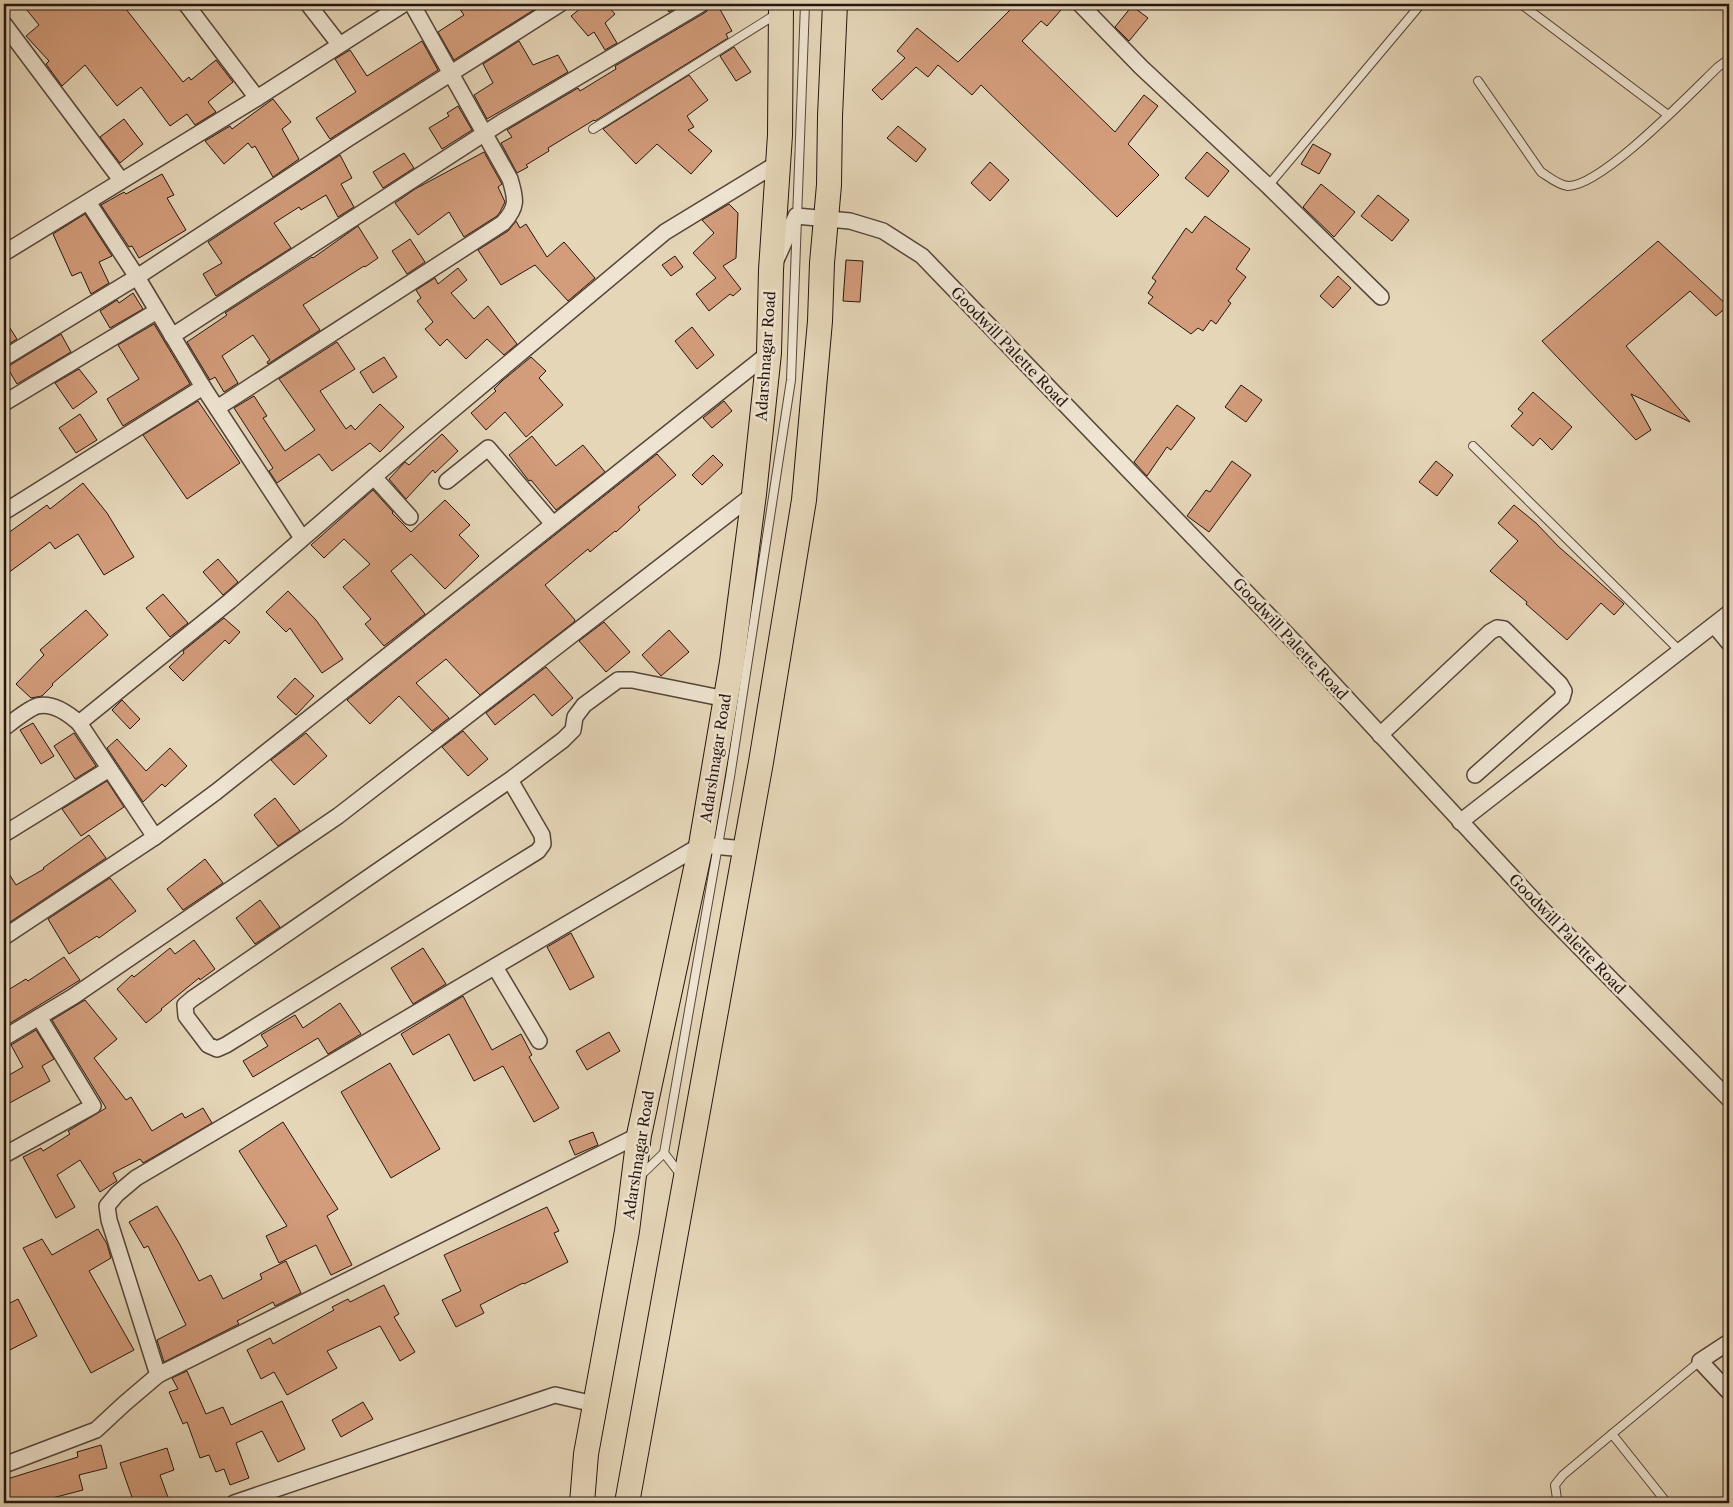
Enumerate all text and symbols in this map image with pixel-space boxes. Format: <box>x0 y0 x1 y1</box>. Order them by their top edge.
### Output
street label: Goodwill Palette Road <box>947 283 1072 411</box>
street label: Adarshnagar Road <box>751 290 780 423</box>
street label: Goodwill Palette Road <box>1229 574 1352 704</box>
street label: Adarshnagar Road <box>696 692 735 825</box>
street label: Goodwill Palette Road <box>1505 870 1630 998</box>
street label: Adarshnagar Road <box>619 1089 658 1222</box>

